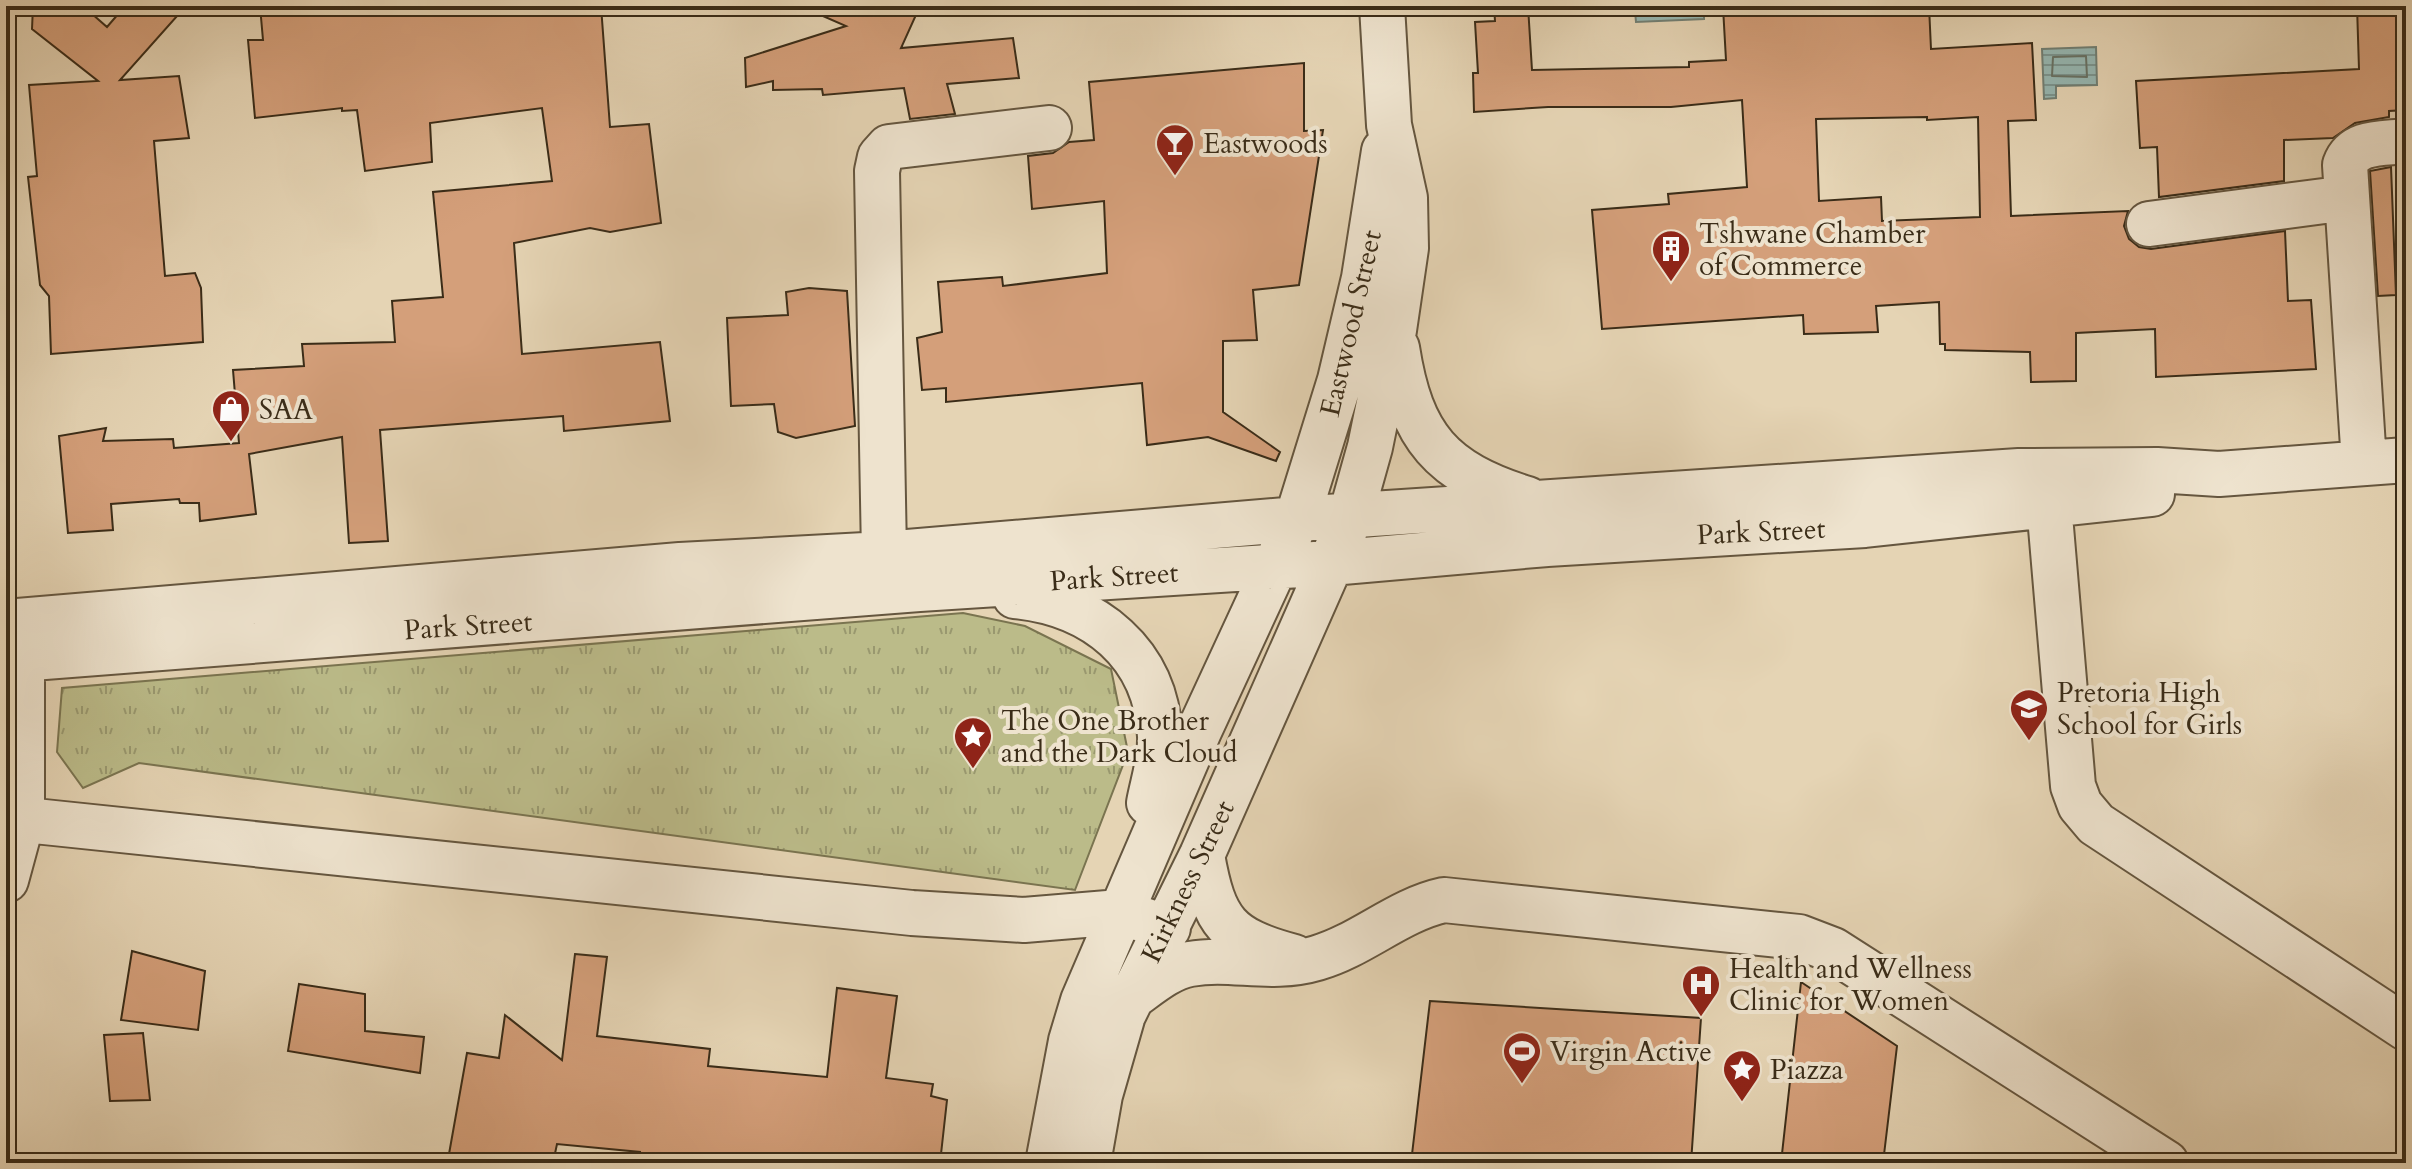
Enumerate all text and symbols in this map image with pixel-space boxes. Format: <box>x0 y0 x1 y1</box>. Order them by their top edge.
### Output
bar icon: Eastwoods <box>1154 122 1196 177</box>
place label: Eastwoods <box>1203 125 1328 163</box>
place label: Tshwane Chamber of Commerce <box>1699 215 1926 285</box>
street label: Eastwood Street <box>1311 226 1391 420</box>
building icon: Tshwane Chamber of Commerce <box>1650 228 1692 283</box>
shop icon: SAA <box>210 388 252 443</box>
place label: SAA <box>259 391 313 429</box>
street label: Park Street <box>1696 510 1826 554</box>
street label: Park Street <box>1049 554 1180 600</box>
street label: Park Street <box>403 603 534 649</box>
place label: Pretoria High School for Girls <box>2057 674 2242 744</box>
school or university icon: Pretoria High School for Girls <box>2008 687 2050 742</box>
place label: The One Brother and the Dark Cloud <box>1001 702 1237 772</box>
place icon: The One Brother and the Dark Cloud <box>952 715 994 770</box>
street label: Kirkness Street <box>1132 794 1244 969</box>
place label: Health and Wellness Clinic for Women <box>1729 950 1972 1020</box>
hospital icon: Health and Wellness Clinic for Women <box>1680 963 1722 1018</box>
sports icon: Virgin Active <box>1501 1030 1543 1085</box>
place label: Virgin Active <box>1550 1033 1712 1071</box>
place icon: Piazza <box>1721 1048 1763 1103</box>
place label: Piazza <box>1770 1051 1844 1089</box>

